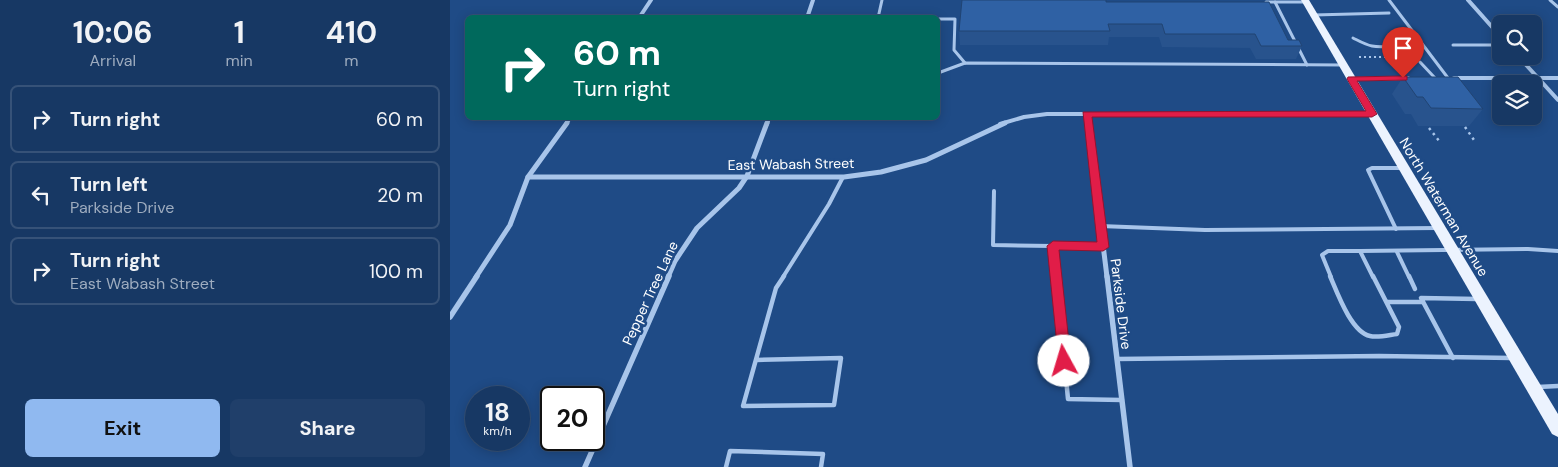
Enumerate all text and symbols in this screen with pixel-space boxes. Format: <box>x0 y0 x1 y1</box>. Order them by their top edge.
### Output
text: 10:06 <box>73 13 153 52</box>
text: 1 <box>234 13 245 52</box>
text: 410 <box>326 13 377 52</box>
map controls <box>1492 15 1542 125</box>
button: search <box>1492 15 1542 65</box>
pin <box>1382 27 1424 78</box>
text: 60 m <box>573 30 661 76</box>
icon: arrive <box>1389 34 1417 62</box>
icon: right <box>490 35 555 100</box>
text: Arrival <box>89 50 136 71</box>
text: min <box>225 50 253 71</box>
text: m <box>344 50 358 71</box>
text: Turn right <box>573 74 670 103</box>
button: layers <box>1492 75 1542 125</box>
icon: right <box>27 105 55 133</box>
text: Turn right <box>70 107 160 132</box>
text: 60 m <box>376 107 423 132</box>
street label: North Waterman Avenue <box>1395 134 1493 280</box>
street label: East Wabash Street <box>727 154 855 174</box>
text: Turn left <box>70 172 148 197</box>
icon: left <box>27 181 55 209</box>
text: 20 m <box>377 183 423 208</box>
text: Parkside Drive <box>70 197 174 218</box>
street label: Pepper Tree Lane <box>618 238 682 348</box>
text: Turn right <box>70 248 160 273</box>
icon: right <box>27 257 55 285</box>
street label: Parkside Drive <box>1107 258 1135 350</box>
text: 100 m <box>369 259 423 284</box>
text: East Wabash Street <box>70 273 215 294</box>
position arrow <box>1037 334 1089 386</box>
speed limit sign: 20 <box>540 386 605 451</box>
text: 18 <box>485 396 510 429</box>
button: Exit <box>25 399 220 457</box>
button: Share <box>230 399 425 457</box>
text: km/h <box>483 423 512 439</box>

